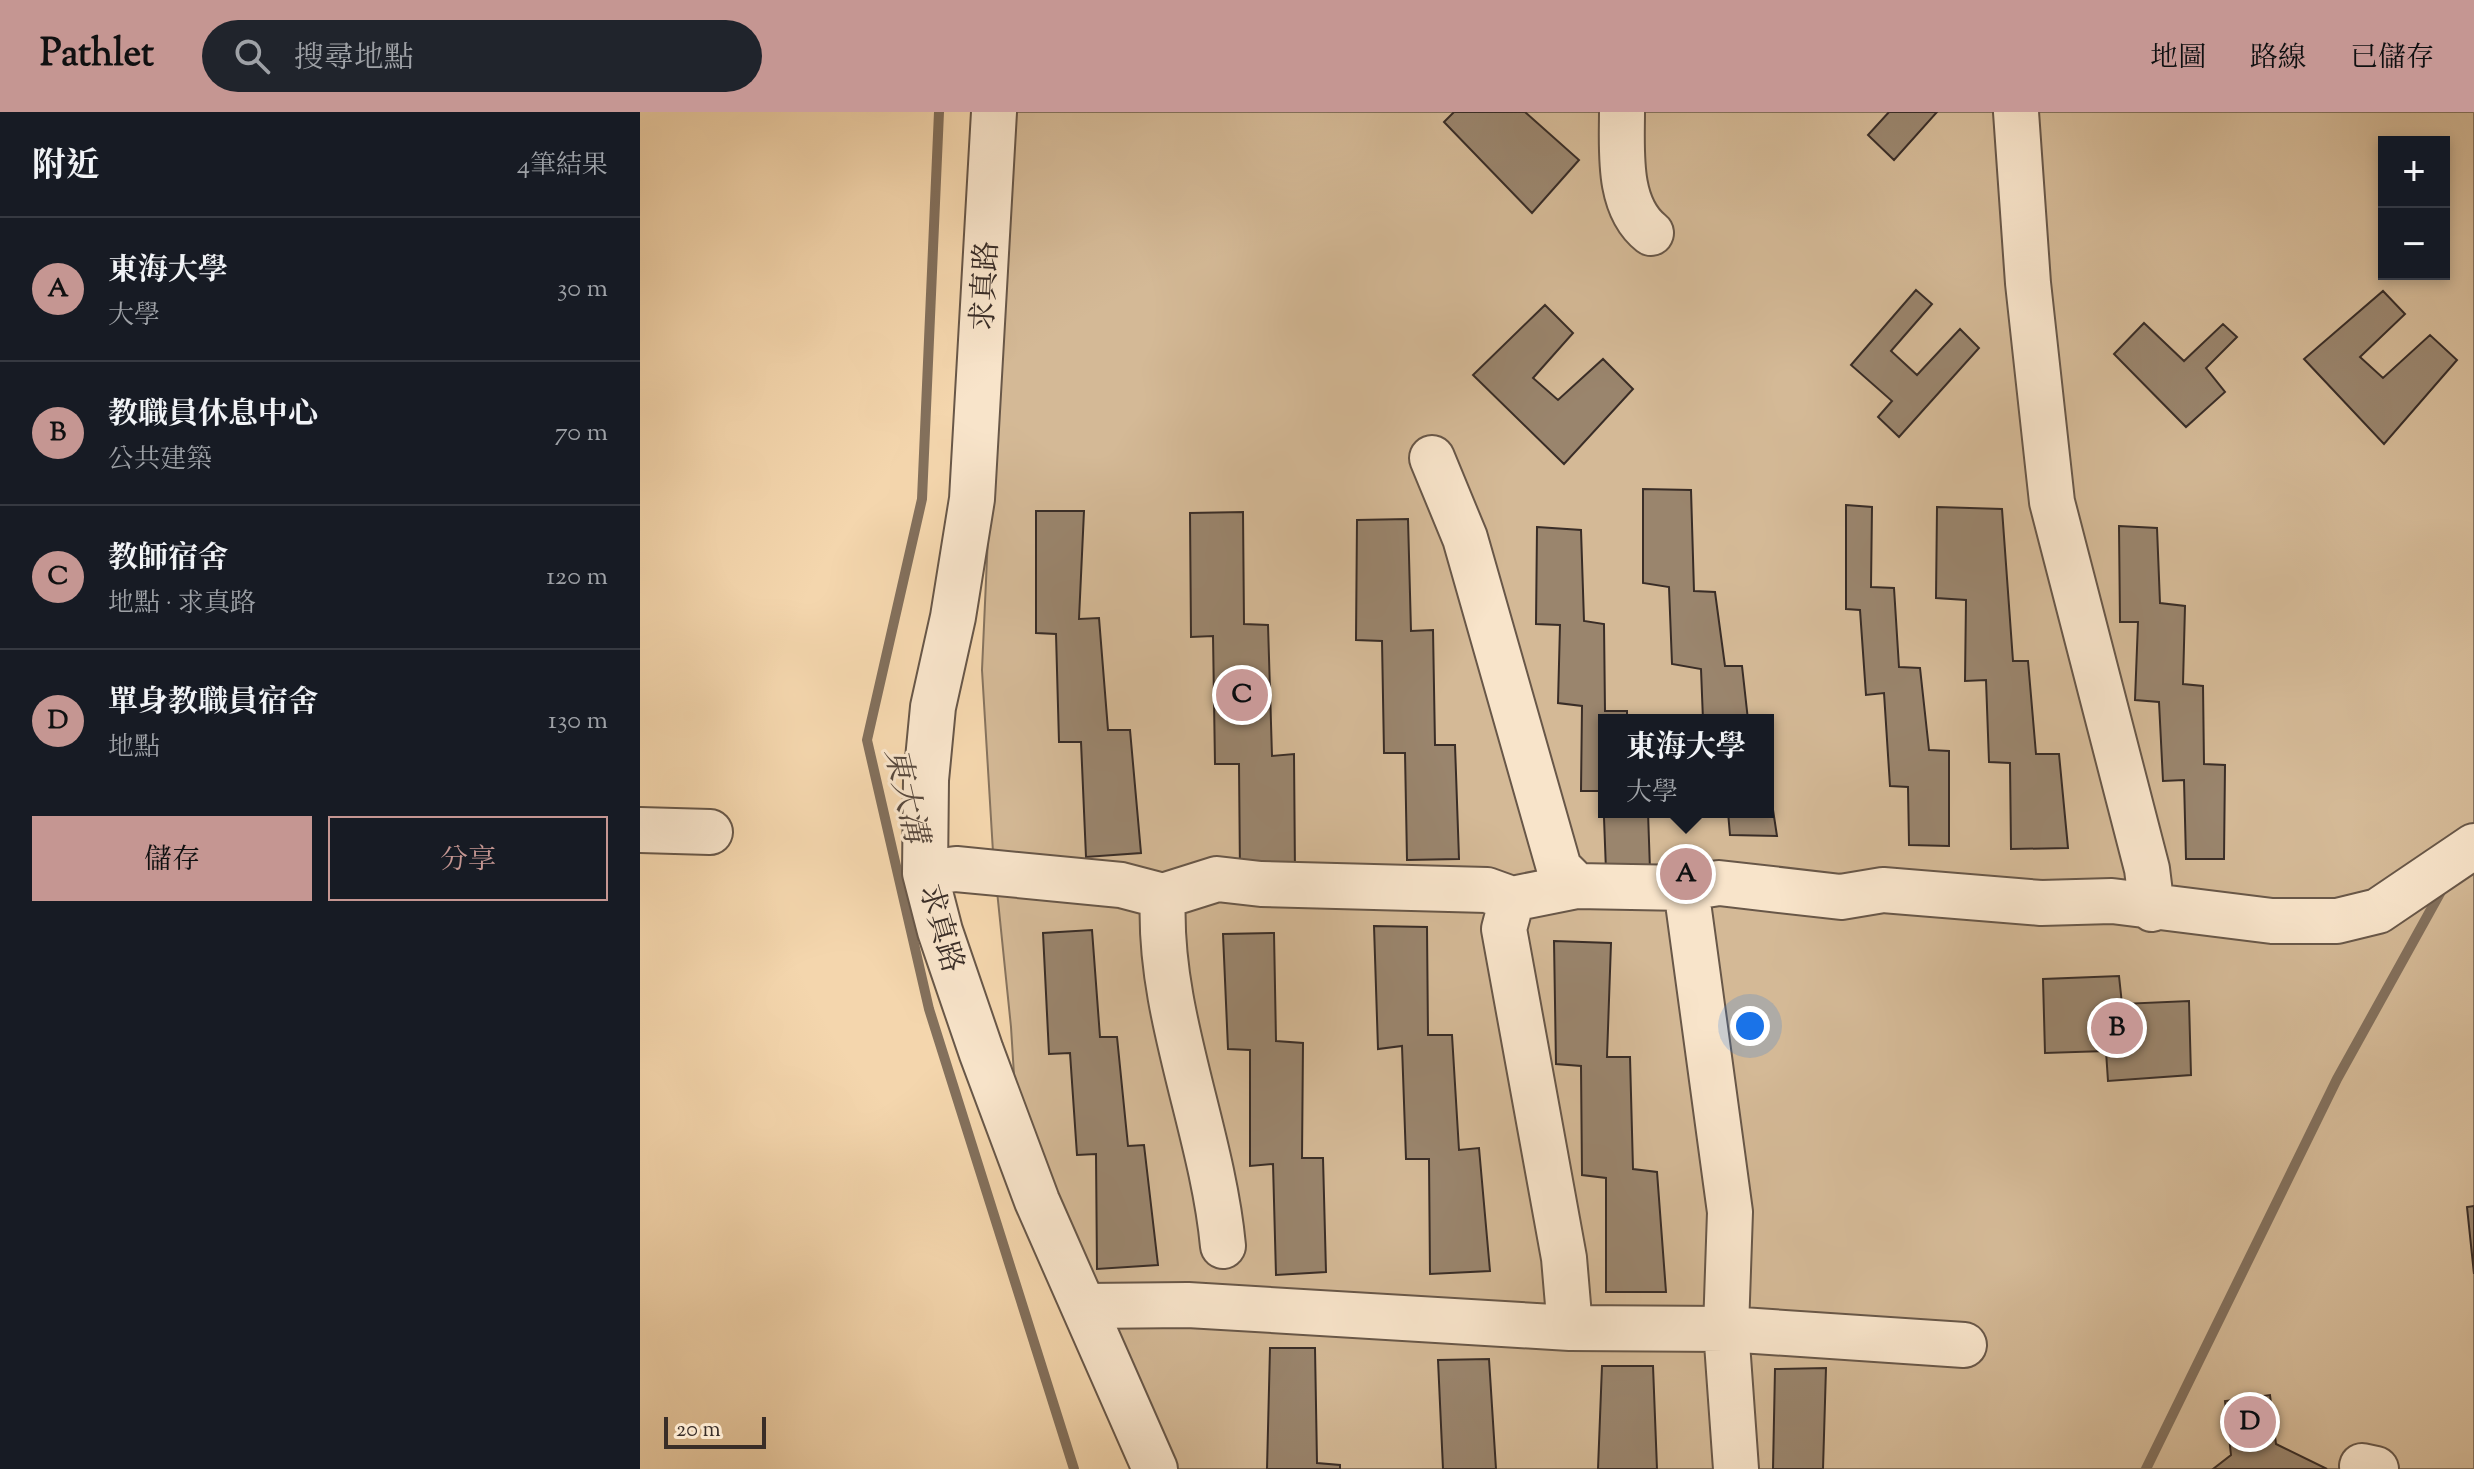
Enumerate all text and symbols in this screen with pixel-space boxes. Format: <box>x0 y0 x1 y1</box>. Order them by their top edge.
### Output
search box <box>202 20 762 92</box>
text: Pathlet <box>40 29 154 83</box>
icon: search <box>230 34 274 78</box>
text: 搜尋地點 <box>294 38 414 81</box>
text: 地圖 <box>2150 39 2206 79</box>
text: 路線 <box>2250 39 2306 79</box>
text: 已儲存 <box>2350 39 2434 79</box>
map controls <box>2378 136 2450 280</box>
button: + <box>2378 136 2450 208</box>
text: 附近 <box>32 143 100 192</box>
text: 4筆結果 <box>517 148 608 185</box>
button: − <box>2378 208 2450 280</box>
street label: 求真路 <box>963 240 1010 332</box>
text: 東海大學 <box>108 250 228 293</box>
text: A <box>47 271 69 308</box>
text: 30 m <box>557 271 608 308</box>
text: 大學 <box>108 298 160 335</box>
text: 教職員休息中心 <box>108 394 318 437</box>
text: B <box>50 415 66 452</box>
text: 70 m <box>555 415 608 452</box>
text: 公共建築 <box>108 442 212 479</box>
text: 教師宿舍 <box>108 538 228 581</box>
text: C <box>48 559 68 596</box>
text: 120 m <box>546 559 608 596</box>
text: 地點 · 求真路 <box>108 586 256 623</box>
pin: C <box>1216 665 1268 725</box>
text: 單身教職員宿舍 <box>108 682 318 725</box>
text: D <box>48 703 68 740</box>
text: 130 m <box>548 703 608 740</box>
popup <box>1598 714 1774 818</box>
text: 東海大學 <box>1626 727 1746 770</box>
text: 地點 <box>108 730 160 767</box>
water label: 東大溝 <box>871 744 938 852</box>
text: 大學 <box>1626 775 1678 812</box>
button: 儲存 <box>32 816 312 901</box>
button: 分享 <box>328 816 608 901</box>
pin: A <box>1660 844 1712 904</box>
street label: 求真路 <box>907 880 973 978</box>
pin: B <box>2091 998 2143 1058</box>
your location <box>1730 1006 1770 1046</box>
pin: D <box>2224 1392 2276 1452</box>
scale bar <box>664 1413 766 1449</box>
text: 20 m <box>676 1415 721 1447</box>

